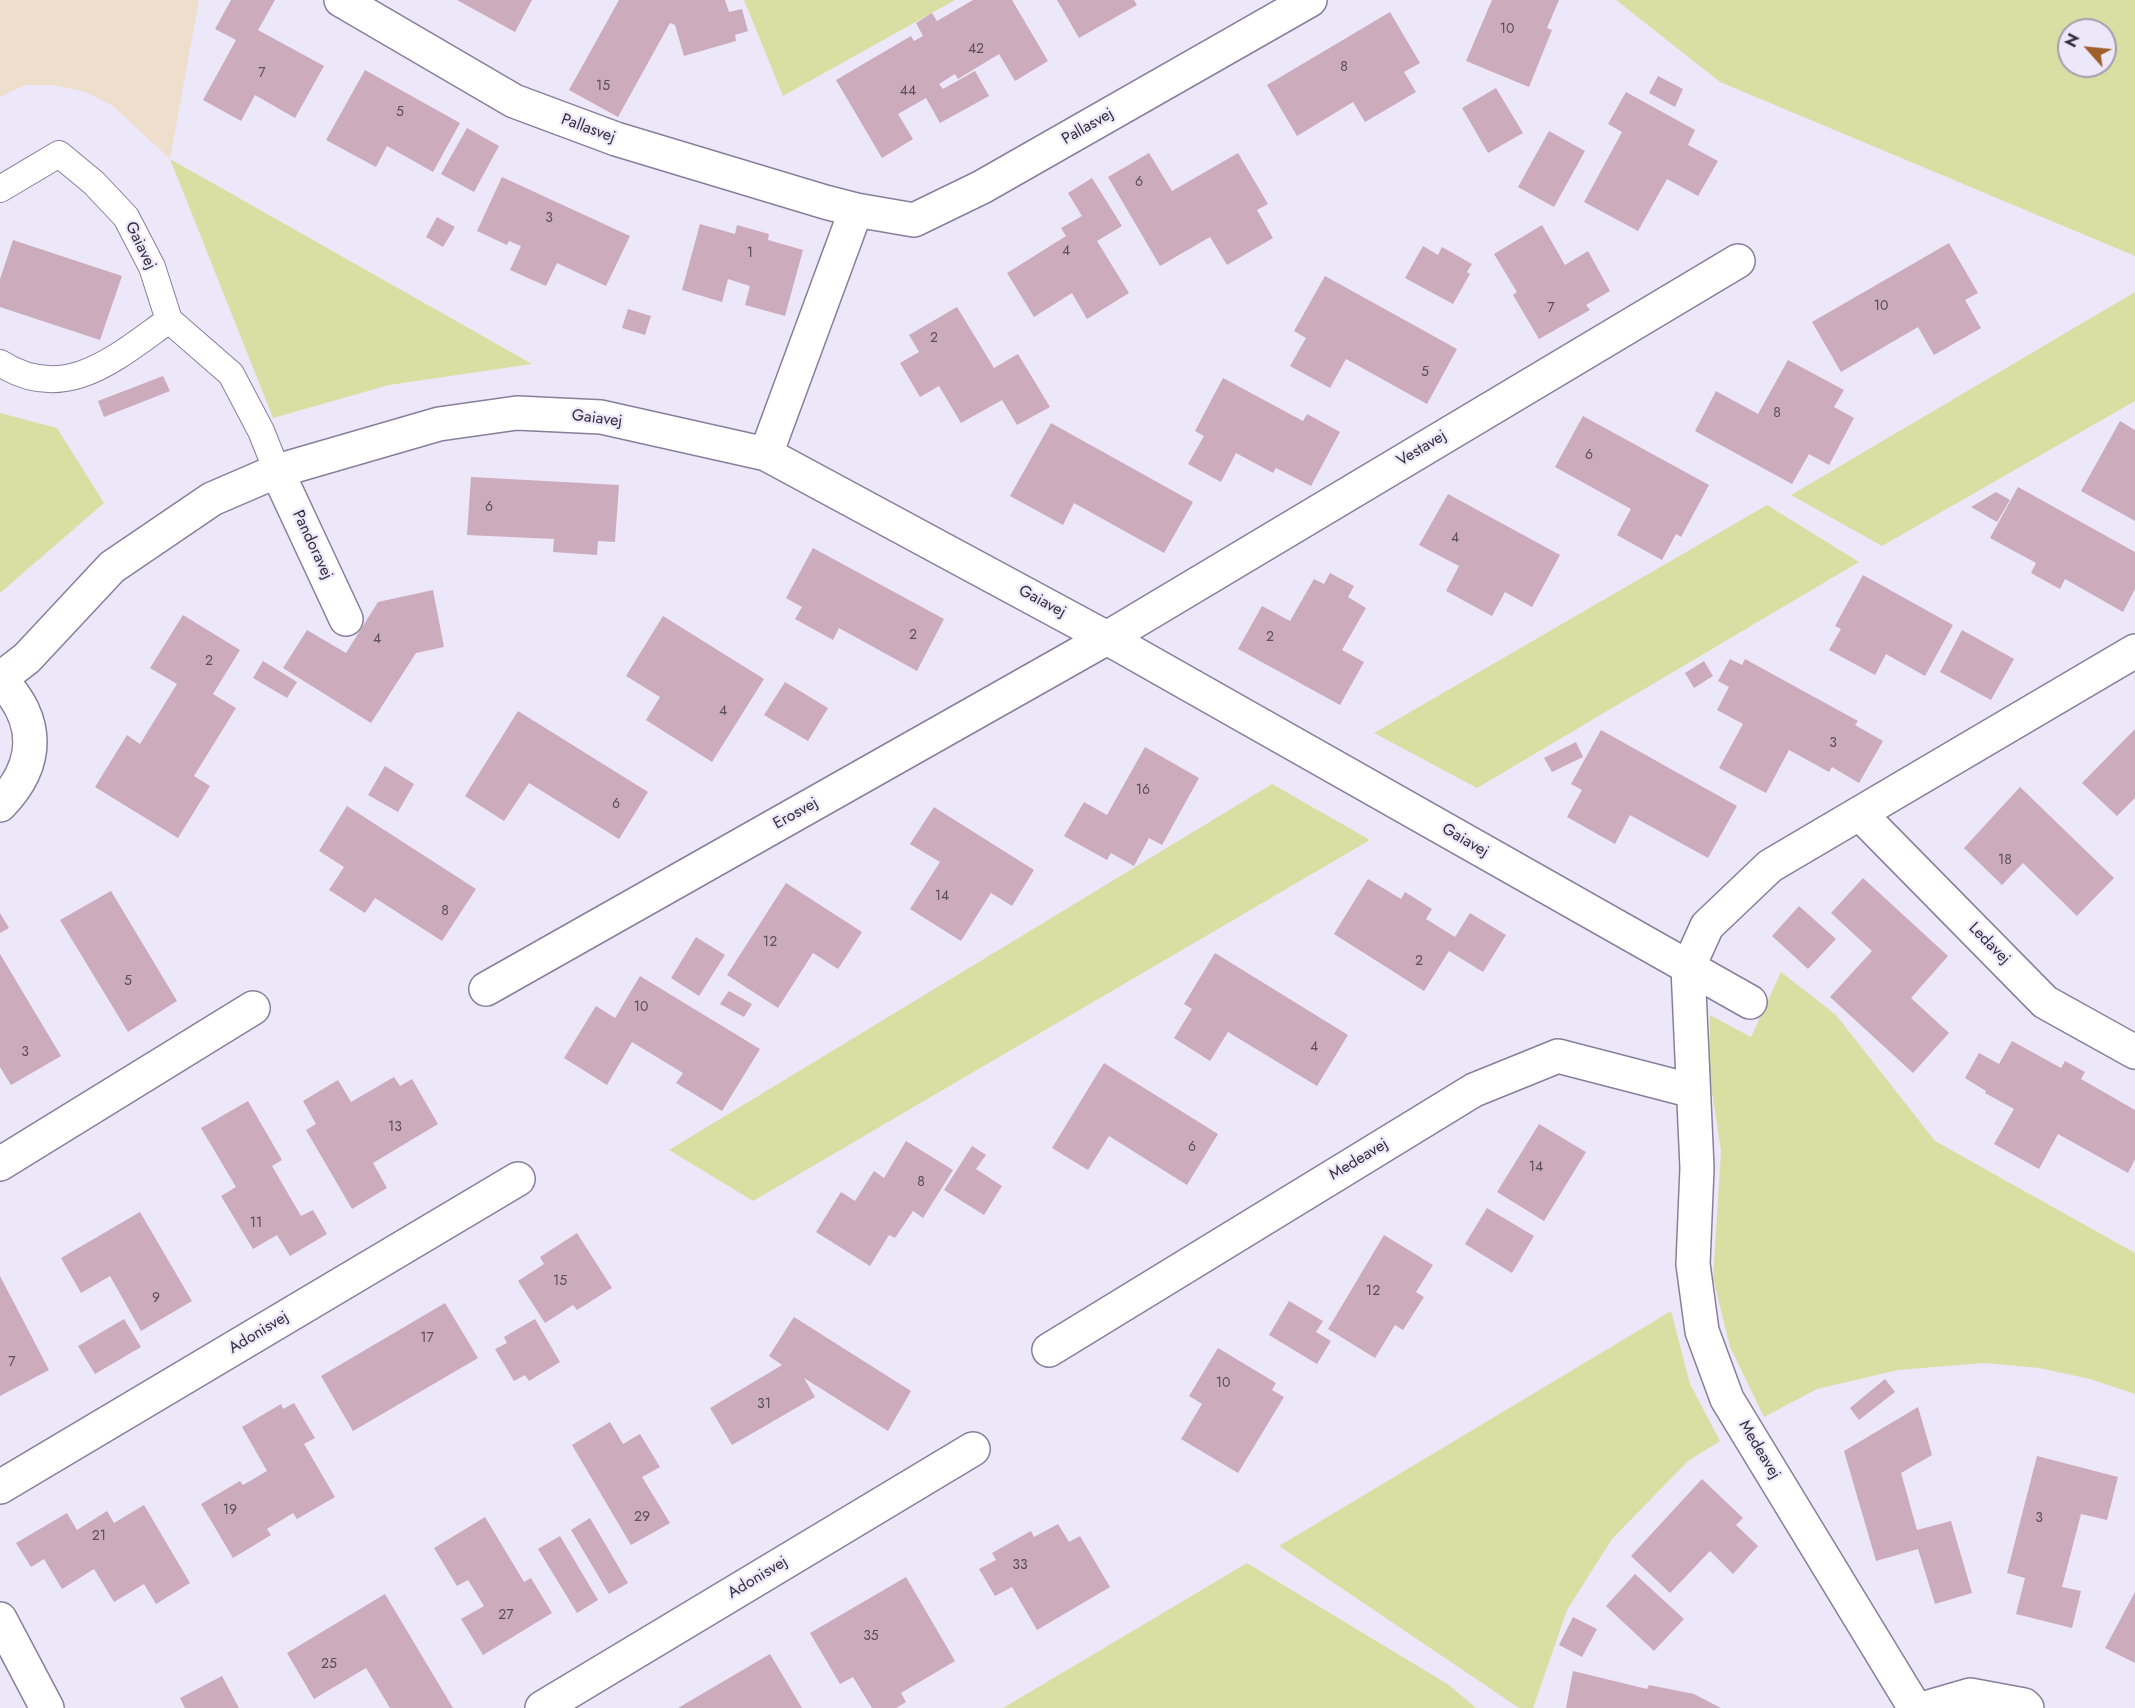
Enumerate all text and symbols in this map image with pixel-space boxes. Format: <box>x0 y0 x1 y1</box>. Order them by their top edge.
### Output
north arrow <box>2057 18 2117 78</box>
house number: 10 <box>1500 22 1514 38</box>
text: N <box>2059 30 2085 51</box>
house number: 42 <box>968 42 984 58</box>
house number: 8 <box>1340 60 1348 76</box>
house number: 7 <box>258 66 266 82</box>
house number: 15 <box>596 79 610 95</box>
house number: 44 <box>900 84 916 100</box>
house number: 5 <box>396 105 404 121</box>
street label: Pallasvej <box>1059 105 1117 149</box>
street label: Pallasvej <box>558 110 618 148</box>
house number: 6 <box>1135 175 1143 191</box>
house number: 3 <box>545 211 553 227</box>
street label: Gaiavej <box>120 219 160 273</box>
house number: 4 <box>1062 244 1070 260</box>
house number: 1 <box>747 246 753 262</box>
house number: 10 <box>1874 299 1888 315</box>
house number: 7 <box>1547 301 1555 317</box>
house number: 2 <box>930 331 938 347</box>
house number: 5 <box>1421 365 1429 381</box>
street label: Gaiavej <box>571 406 623 432</box>
house number: 8 <box>1773 406 1781 422</box>
street label: Vestavej <box>1394 427 1450 471</box>
house number: 6 <box>1585 448 1593 464</box>
house number: 6 <box>485 500 493 516</box>
street label: Pandoravej <box>288 507 336 583</box>
house number: 4 <box>1451 531 1459 547</box>
street label: Gaiavej <box>1015 582 1069 622</box>
house number: 2 <box>909 628 917 644</box>
house number: 2 <box>1266 630 1274 646</box>
house number: 4 <box>373 632 381 648</box>
house number: 2 <box>205 654 213 670</box>
house number: 4 <box>719 704 727 720</box>
house number: 3 <box>1829 736 1837 752</box>
house number: 16 <box>1136 783 1150 799</box>
street label: Erosvej <box>770 794 822 834</box>
house number: 6 <box>612 797 620 813</box>
street label: Gaiavej <box>1438 820 1492 862</box>
house number: 18 <box>1998 853 2012 869</box>
house number: 14 <box>935 889 949 905</box>
house number: 8 <box>441 904 449 920</box>
street label: Ledavej <box>1964 919 2014 969</box>
house number: 12 <box>763 935 777 951</box>
house number: 2 <box>1415 954 1423 970</box>
house number: 5 <box>124 974 132 990</box>
house number: 10 <box>634 1000 648 1016</box>
house number: 4 <box>1310 1040 1318 1056</box>
house number: 3 <box>21 1045 29 1061</box>
house number: 13 <box>388 1120 402 1136</box>
street label: Medeavej <box>1326 1135 1392 1185</box>
house number: 6 <box>1188 1140 1196 1156</box>
house number: 14 <box>1529 1160 1543 1176</box>
house number: 8 <box>917 1175 925 1191</box>
house number: 11 <box>250 1216 262 1232</box>
house number: 15 <box>553 1274 567 1290</box>
house number: 12 <box>1366 1284 1380 1300</box>
house number: 9 <box>152 1291 160 1307</box>
street label: Adonisvej <box>226 1308 292 1358</box>
house number: 17 <box>420 1331 434 1347</box>
house number: 7 <box>8 1355 16 1371</box>
house number: 10 <box>1216 1376 1230 1392</box>
house number: 31 <box>757 1397 771 1413</box>
street label: Medeavej <box>1734 1417 1784 1483</box>
house number: 19 <box>223 1503 237 1519</box>
house number: 29 <box>634 1510 650 1526</box>
house number: 3 <box>2035 1511 2043 1527</box>
house number: 21 <box>92 1529 106 1545</box>
street label: Adonisvej <box>725 1553 791 1603</box>
house number: 33 <box>1012 1558 1028 1574</box>
house number: 27 <box>498 1608 514 1624</box>
house number: 35 <box>863 1629 879 1645</box>
house number: 25 <box>321 1657 337 1673</box>

